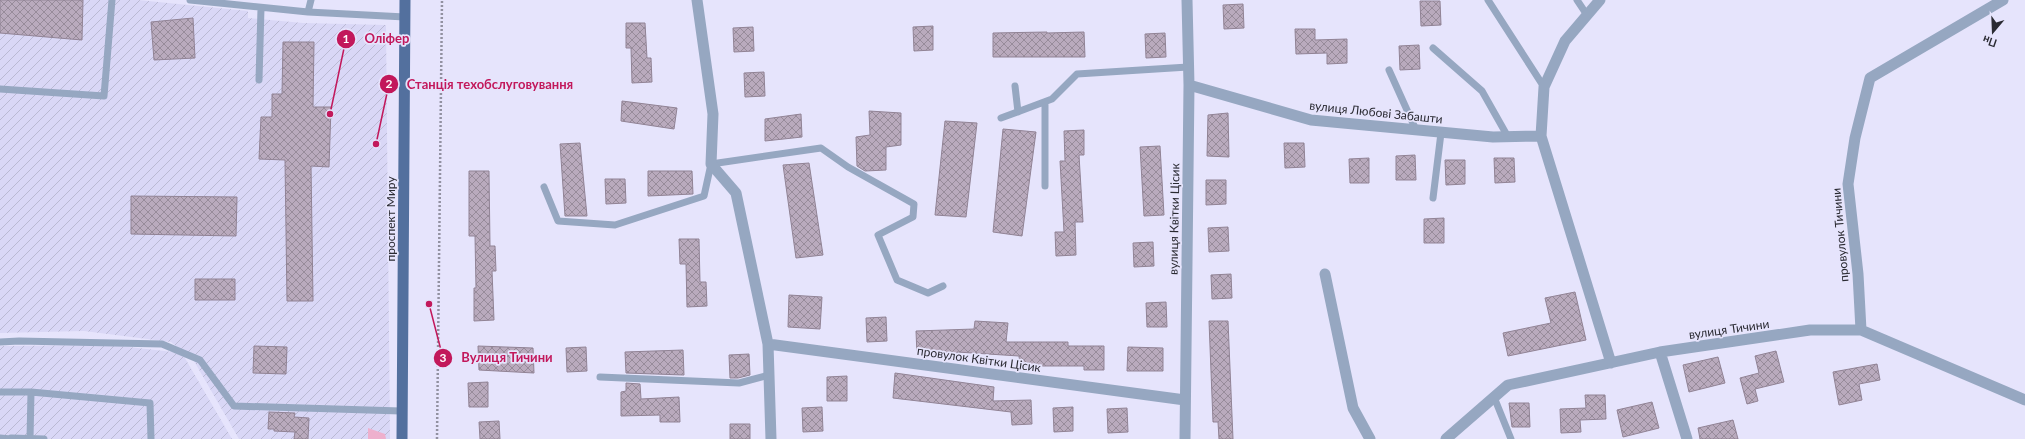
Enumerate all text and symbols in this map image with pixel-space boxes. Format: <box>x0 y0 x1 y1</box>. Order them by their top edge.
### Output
north arrow <box>1973 12 2013 52</box>
callout: Оліфер <box>336 26 417 51</box>
text: Оліфер <box>365 30 409 46</box>
text: 1 <box>343 31 350 46</box>
text: Пн <box>1981 33 1999 50</box>
callout: Станція техобслуговування <box>379 72 581 97</box>
text: 2 <box>386 76 393 91</box>
text: Станція техобслуговування <box>407 76 573 92</box>
street label: вулиця Любові Забашти <box>1309 98 1443 126</box>
street label: вулиця Квітки Цісик <box>1166 162 1182 275</box>
street label: проспект Миру <box>383 176 398 262</box>
street label: провулок Тичини <box>1828 187 1852 283</box>
street label: вулиця Тичини <box>1688 316 1770 342</box>
street label: провулок Квітки Цісик <box>916 343 1043 375</box>
callout: Вулиця Тичини <box>433 345 560 370</box>
text: Вулиця Тичини <box>461 349 553 365</box>
text: 3 <box>440 350 447 365</box>

